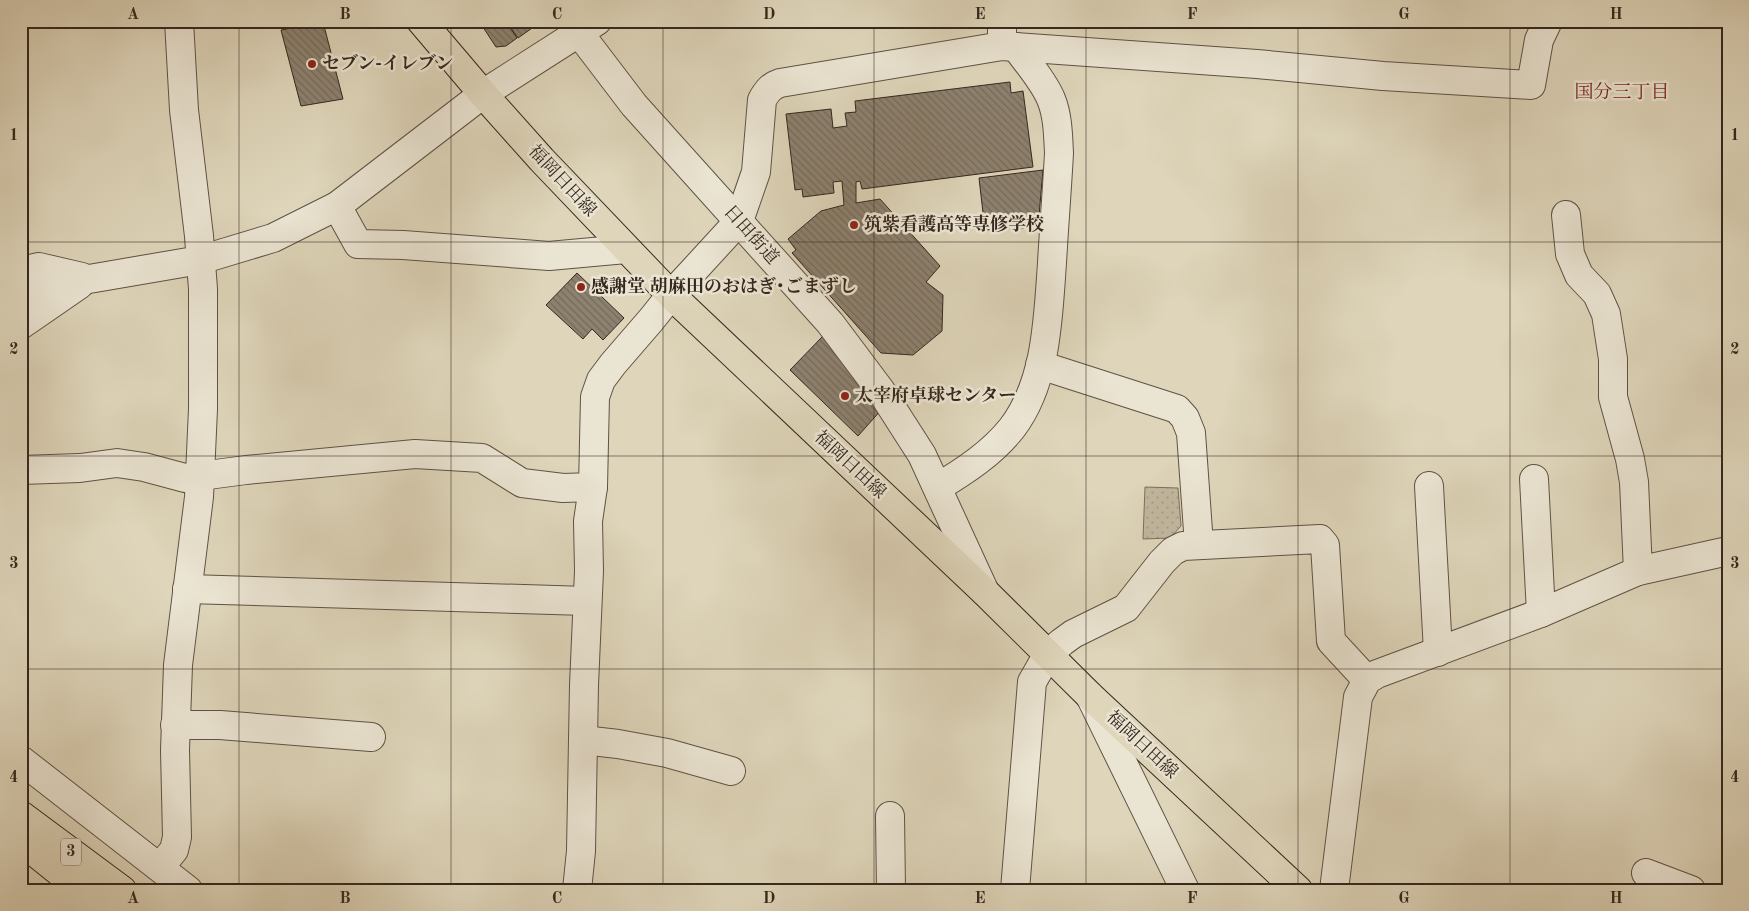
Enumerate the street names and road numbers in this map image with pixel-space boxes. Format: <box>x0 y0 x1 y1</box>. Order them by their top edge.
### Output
street label: 福岡日田線 <box>525 141 601 220</box>
street label: 日田街道 <box>720 201 783 268</box>
street label: 福岡日田線 <box>811 426 890 502</box>
street label: 福岡日田線 <box>1103 706 1182 782</box>
road number: 3 <box>61 839 81 866</box>

